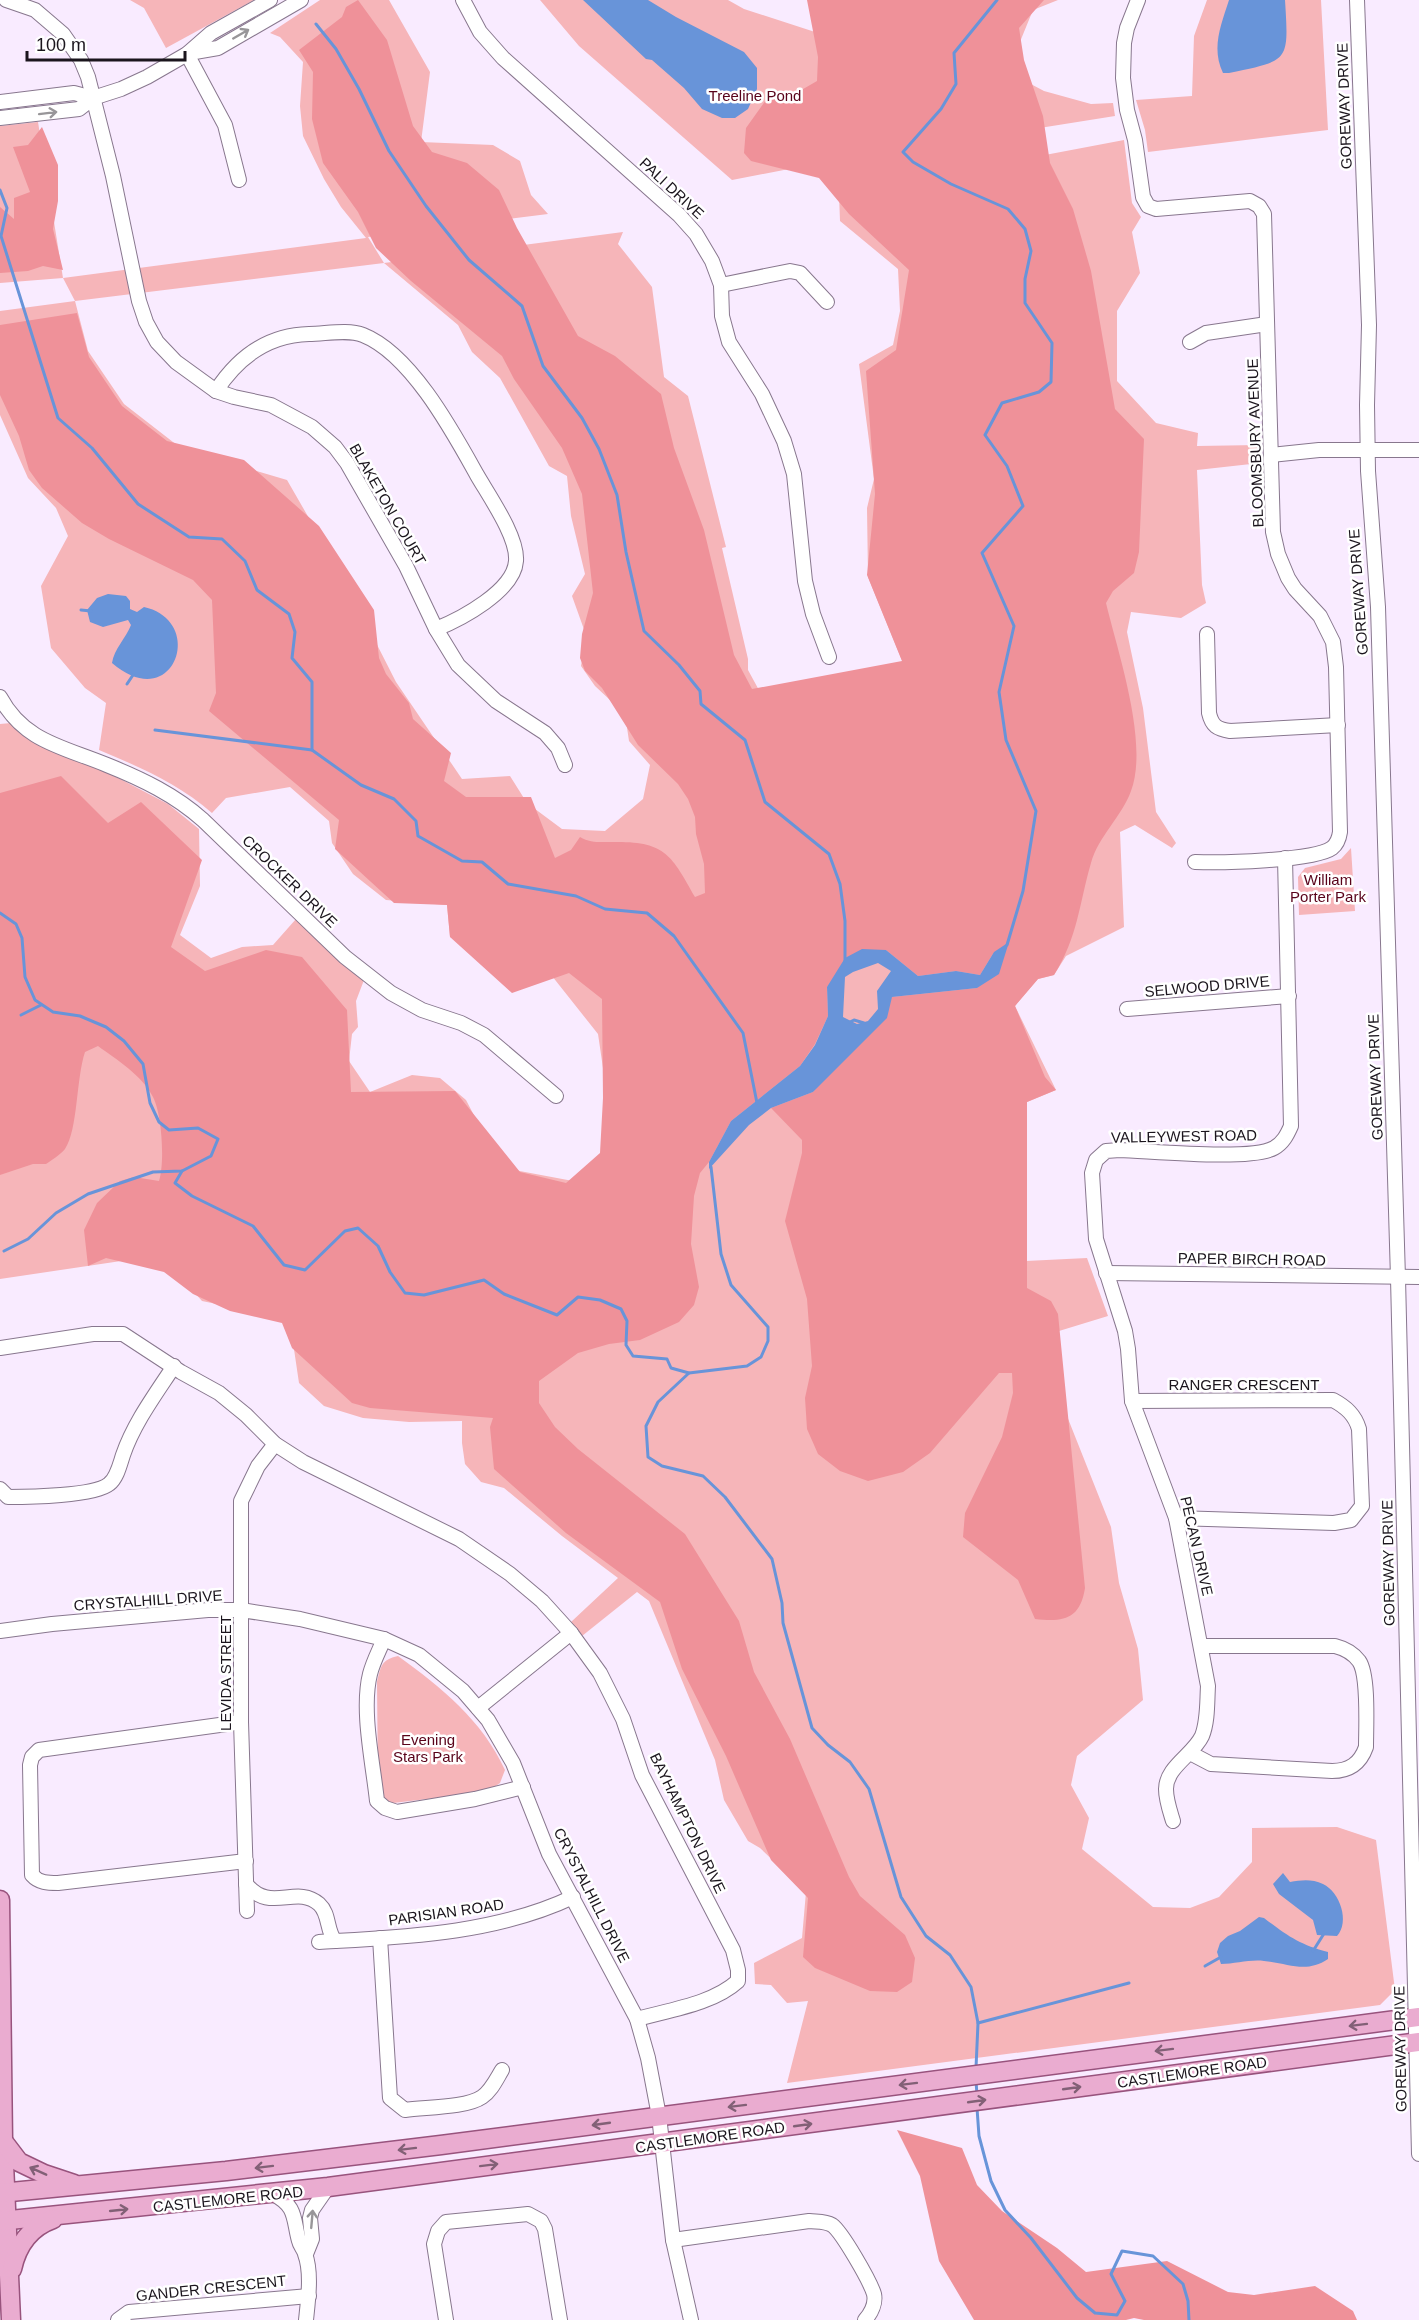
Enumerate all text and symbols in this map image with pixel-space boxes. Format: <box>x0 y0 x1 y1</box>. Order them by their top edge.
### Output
scale bar <box>27 24 184 62</box>
one-way arrow <box>233 28 250 40</box>
text: 100 m <box>36 35 86 55</box>
street label: GOREWAY DRIVE <box>1333 43 1355 169</box>
park label: Treeline Pond <box>709 87 801 104</box>
one-way arrow <box>38 107 58 118</box>
street label: PALI DRIVE <box>636 154 708 222</box>
street label: BLOOMSBURY AVENUE <box>1244 358 1266 528</box>
street label: BLAKETON COURT <box>346 440 430 568</box>
street label: GOREWAY DRIVE <box>1345 528 1371 656</box>
street label: CROCKER DRIVE <box>239 831 341 931</box>
park label: William Porter Park <box>1290 871 1366 905</box>
street label: SELWOOD DRIVE <box>1144 972 1270 1000</box>
street label: GOREWAY DRIVE <box>1364 1014 1386 1140</box>
street label: VALLEYWEST ROAD <box>1111 1126 1257 1146</box>
street label: PAPER BIRCH ROAD <box>1178 1249 1326 1269</box>
street label: RANGER CRESCENT <box>1169 1376 1319 1393</box>
street label: PECAN DRIVE <box>1177 1495 1217 1597</box>
street label: GOREWAY DRIVE <box>1378 1500 1398 1626</box>
street label: CRYSTALHILL DRIVE <box>73 1586 223 1614</box>
street label: LEVIDA STREET <box>217 1615 234 1731</box>
park label: Evening Stars Park <box>393 1731 464 1765</box>
street label: BAYHAMPTON DRIVE <box>647 1750 729 1896</box>
street label: CRYSTALHILL DRIVE <box>551 1825 633 1965</box>
street label: PARISIAN ROAD <box>387 1895 505 1929</box>
street label: GOREWAY DRIVE <box>1390 1986 1410 2112</box>
one-way arrow <box>1348 2020 1368 2031</box>
one-way arrow <box>1155 2045 1175 2056</box>
street label: CASTLEMORE ROAD <box>1116 2053 1268 2091</box>
one-way arrow <box>899 2078 918 2089</box>
one-way arrow <box>1061 2082 1081 2093</box>
one-way arrow <box>966 2096 986 2107</box>
one-way arrow <box>727 2100 747 2111</box>
one-way arrow <box>591 2118 611 2129</box>
street label: CASTLEMORE ROAD <box>634 2118 786 2156</box>
one-way arrow <box>793 2119 813 2130</box>
one-way arrow <box>398 2144 418 2155</box>
one-way arrow <box>479 2160 498 2171</box>
one-way arrow <box>255 2161 275 2172</box>
one-way arrow <box>29 2164 47 2176</box>
street label: CASTLEMORE ROAD <box>152 2183 304 2215</box>
one-way arrow <box>109 2204 129 2215</box>
one-way arrow <box>307 2210 318 2229</box>
street label: GANDER CRESCENT <box>135 2272 287 2304</box>

